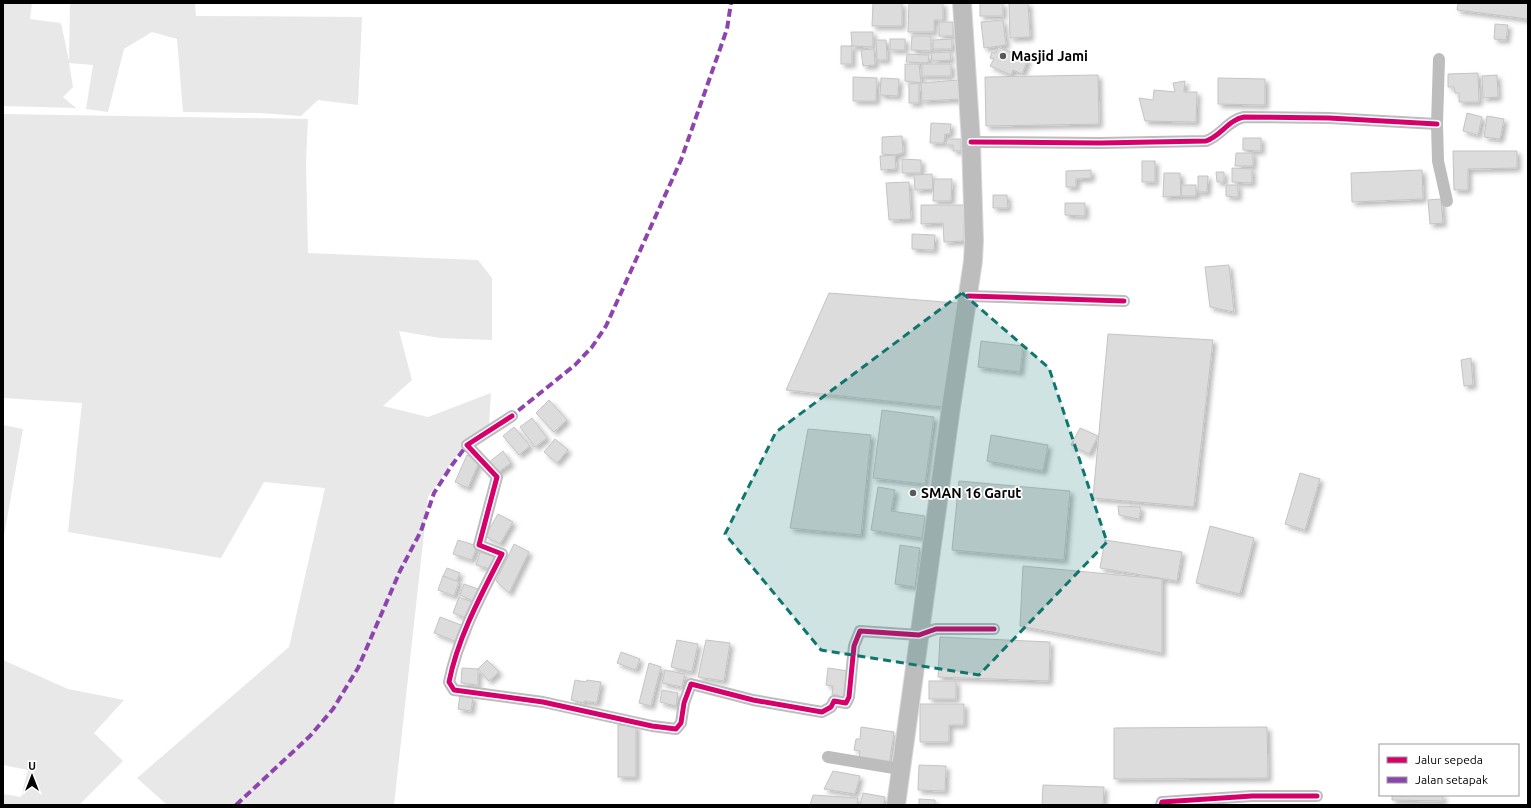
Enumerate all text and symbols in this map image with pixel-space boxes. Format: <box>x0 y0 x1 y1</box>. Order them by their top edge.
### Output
place label: Masjid Jami <box>1011 48 1088 64</box>
marker: Masjid Jami <box>998 51 1008 61</box>
place label: SMAN 16 Garut <box>921 485 1021 501</box>
marker: SMAN 16 Garut <box>908 488 918 498</box>
legend <box>1379 744 1519 796</box>
text: Jalur sepeda <box>1415 753 1483 766</box>
north arrow <box>12 756 52 796</box>
text: U <box>28 760 36 772</box>
text: Jalan setapak <box>1415 773 1488 786</box>

